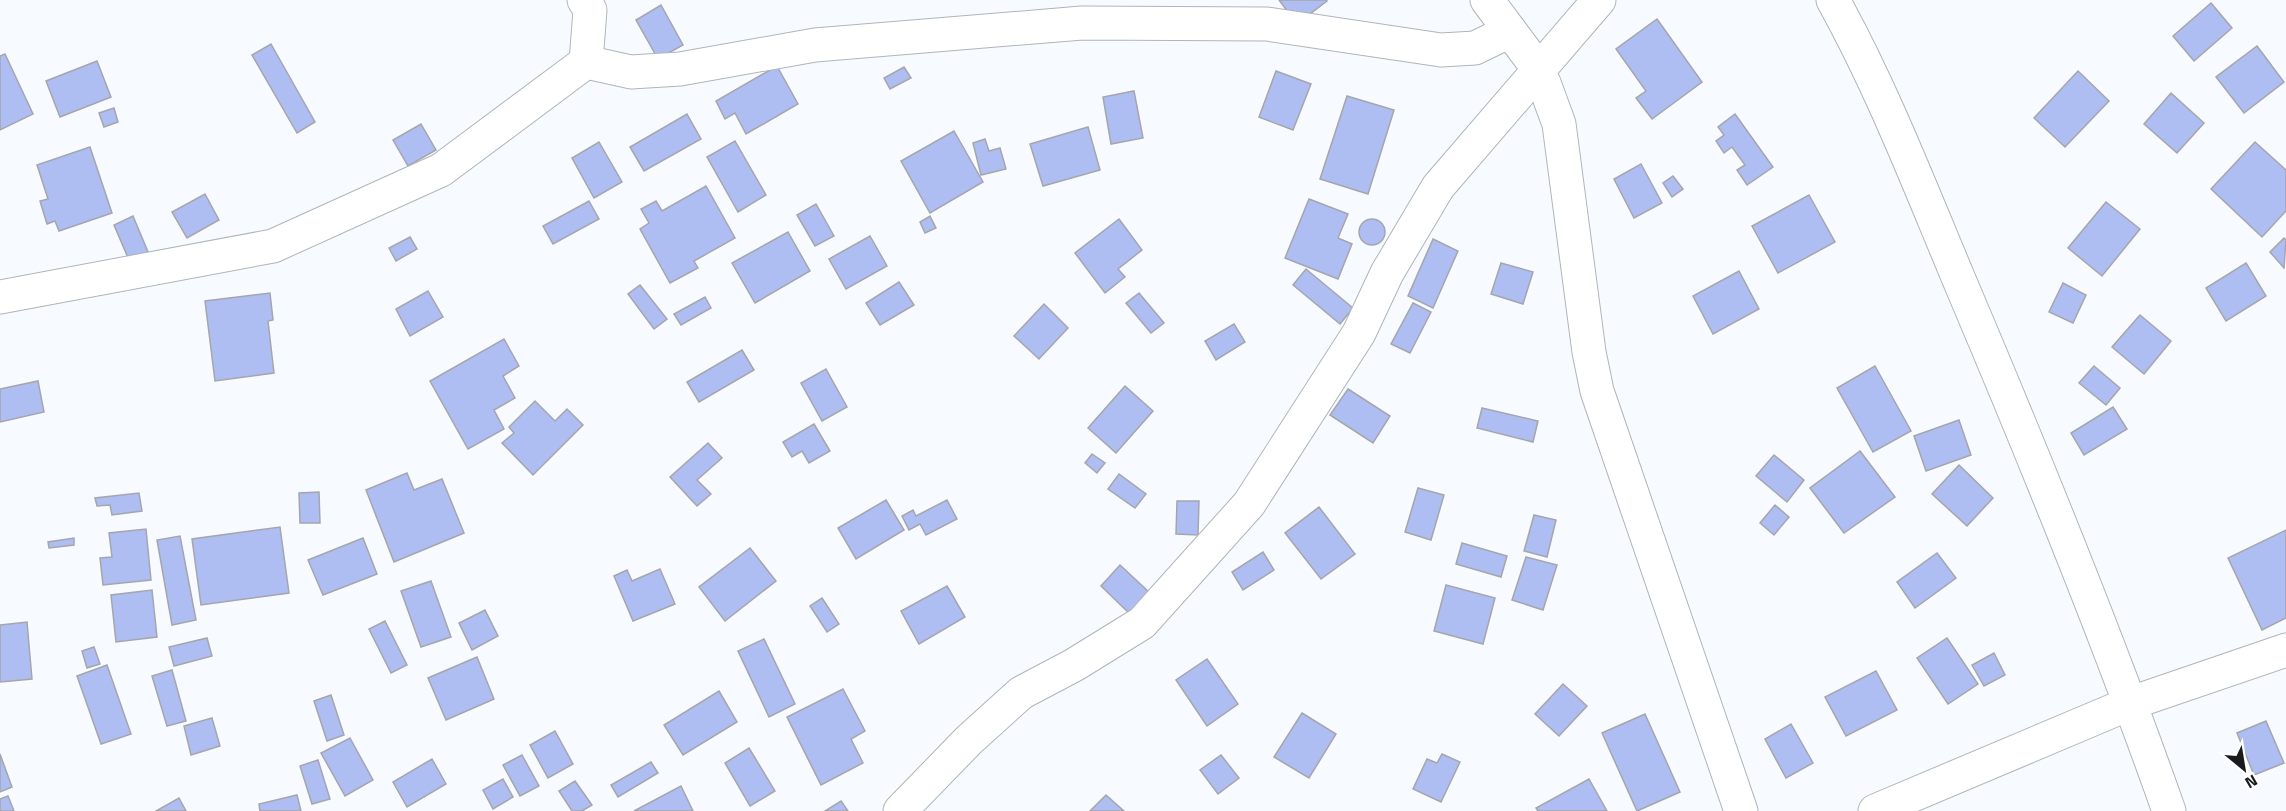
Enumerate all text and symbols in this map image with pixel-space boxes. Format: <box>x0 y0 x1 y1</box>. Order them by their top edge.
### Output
north arrow <box>2214 739 2274 799</box>
text: N <box>2241 769 2262 795</box>

